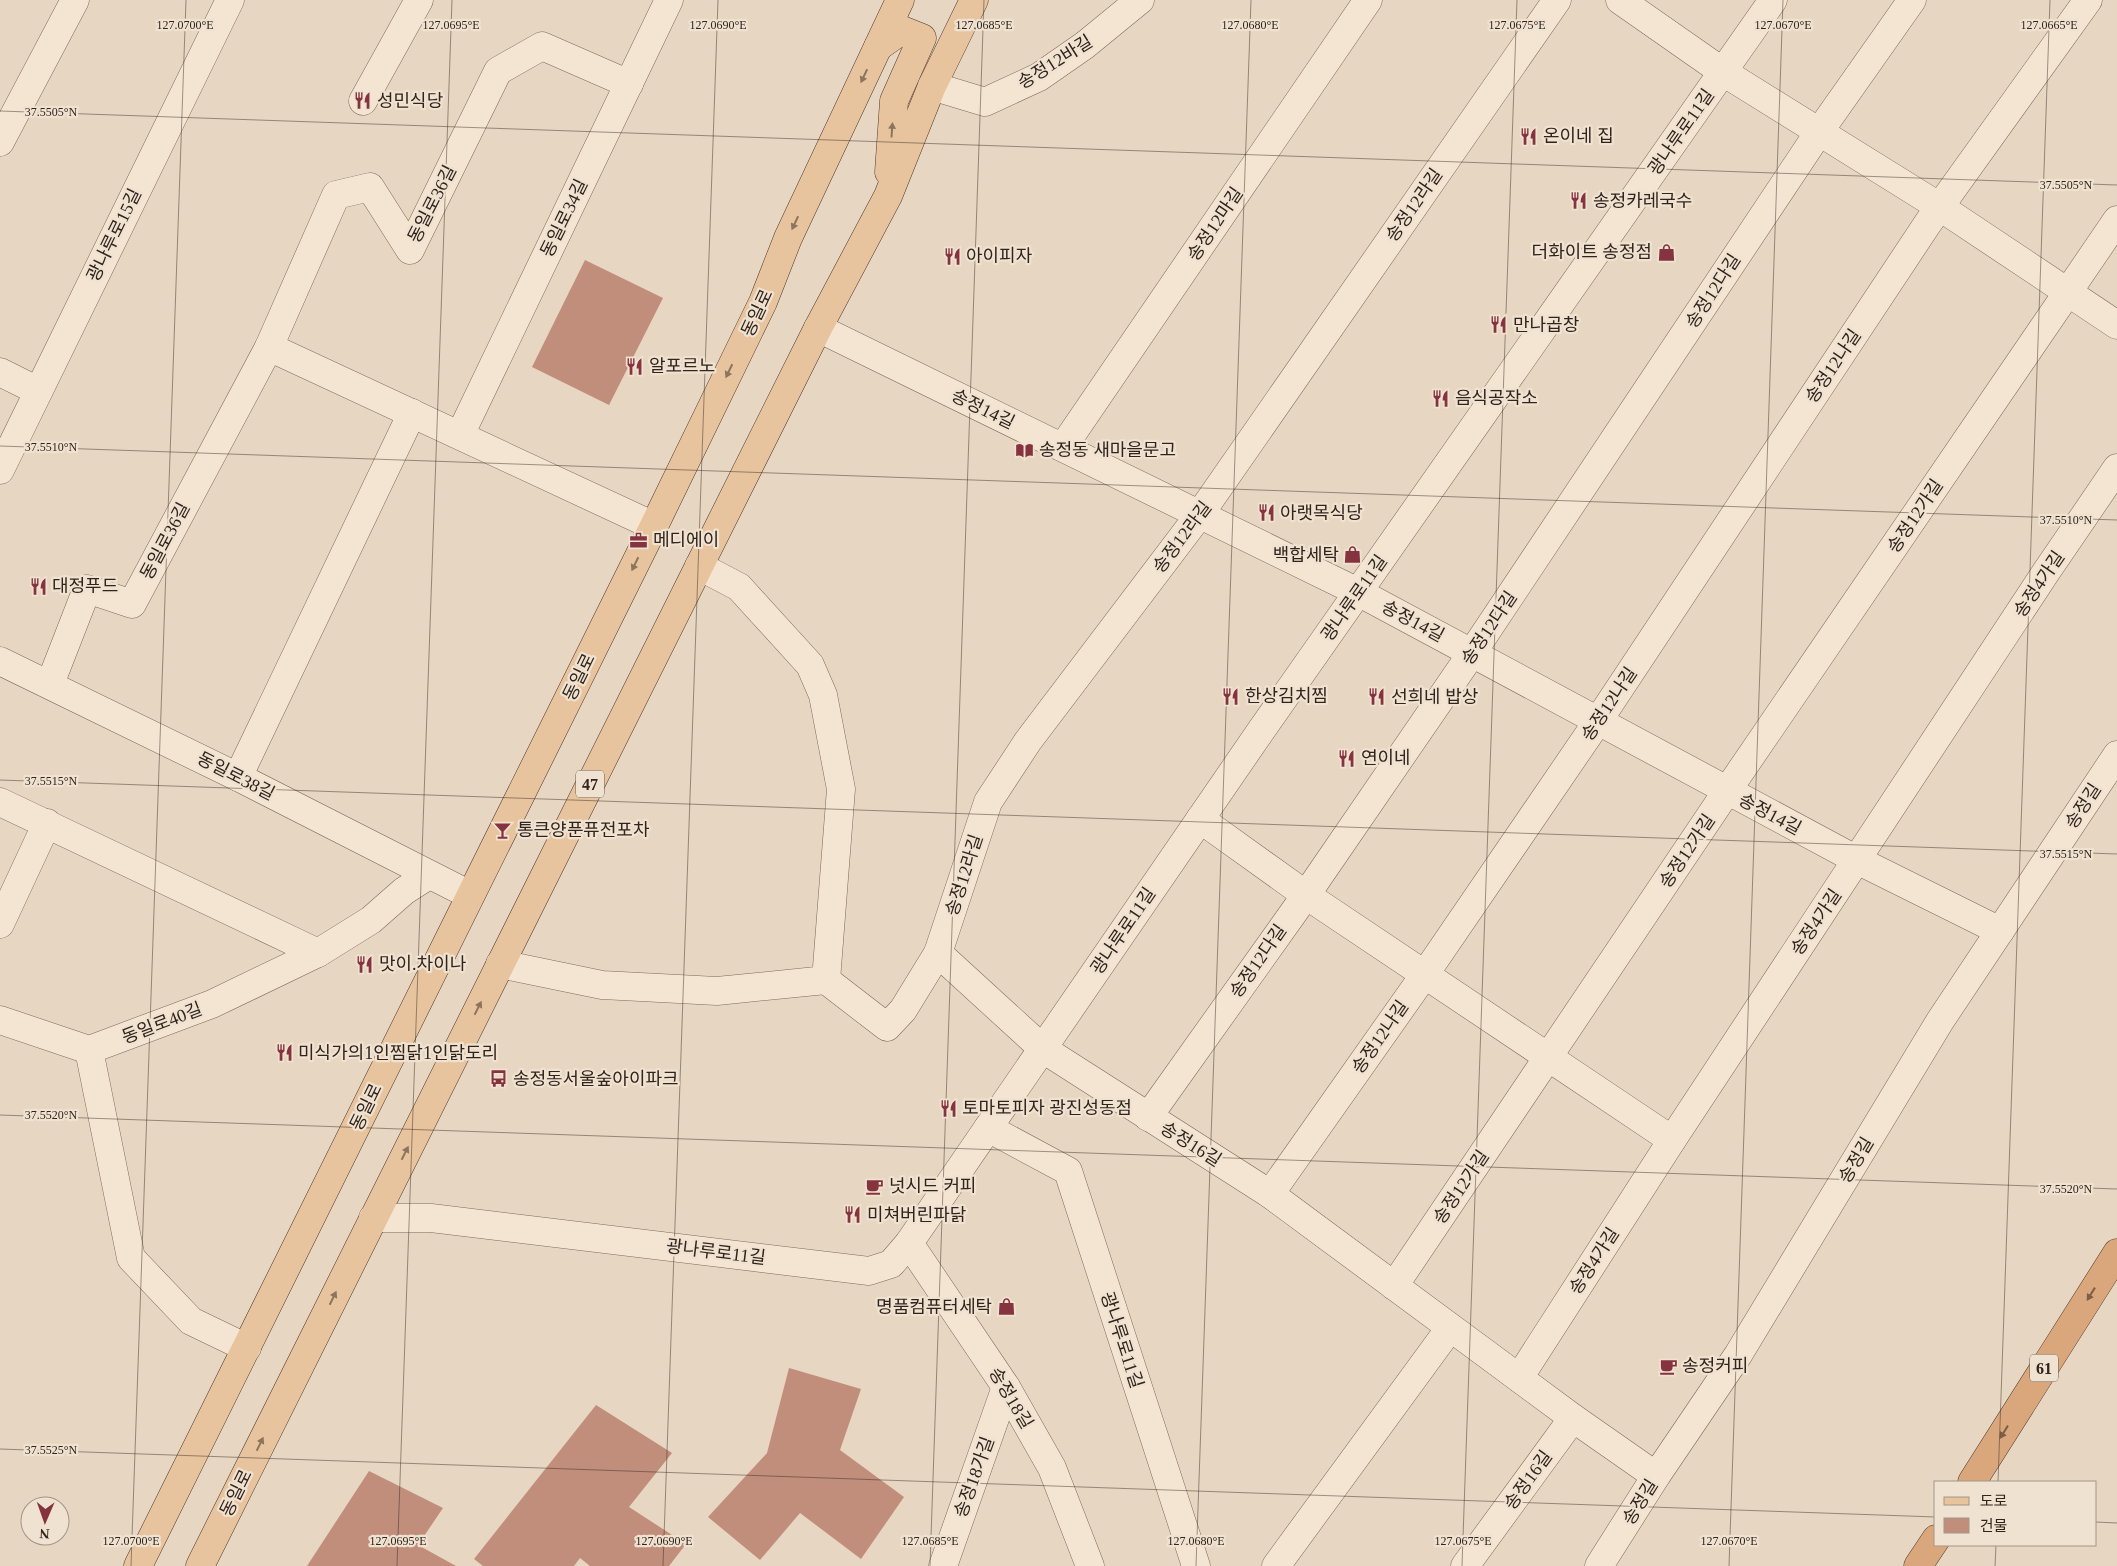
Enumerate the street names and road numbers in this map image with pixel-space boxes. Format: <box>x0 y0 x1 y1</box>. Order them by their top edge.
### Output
street label: 송정12바길 <box>1014 31 1096 93</box>
street label: 광나루로11길 <box>1644 85 1718 179</box>
street label: 동일로36길 <box>404 162 460 246</box>
street label: 송정12라길 <box>1382 165 1446 245</box>
street label: 동일로34길 <box>537 176 591 260</box>
street label: 송정12마길 <box>1183 183 1247 265</box>
street label: 광나루로15길 <box>83 185 145 285</box>
street label: 송정12다길 <box>1682 250 1744 332</box>
street label: 동일로 <box>737 286 777 340</box>
street label: 송정12나길 <box>1801 325 1865 407</box>
street label: 송정14길 <box>948 385 1018 433</box>
street label: 송정12가길 <box>1883 475 1947 557</box>
street label: 송정12라길 <box>1149 497 1215 577</box>
street label: 동일로36길 <box>136 499 194 583</box>
street label: 송정4가길 <box>2010 547 2068 621</box>
street label: 광나루로11길 <box>1317 551 1391 645</box>
street label: 송정12다길 <box>1457 587 1521 669</box>
street label: 송정14길 <box>1378 596 1448 646</box>
street label: 동일로 <box>559 650 599 704</box>
street label: 송정12나길 <box>1577 663 1641 745</box>
street label: 동일로38길 <box>194 748 278 804</box>
road number: 47 <box>576 771 604 798</box>
street label: 송정길 <box>2061 780 2105 832</box>
street label: 송정14길 <box>1735 789 1805 839</box>
street label: 송정12가길 <box>1655 810 1719 892</box>
street label: 송정12라길 <box>941 832 987 918</box>
street label: 광나루로11길 <box>1087 884 1159 978</box>
street label: 송정4가길 <box>1787 885 1845 959</box>
street label: 송정12다길 <box>1226 921 1290 1001</box>
street label: 송정12나길 <box>1348 997 1412 1077</box>
street label: 동일로40길 <box>119 999 205 1047</box>
street label: 동일로 <box>346 1080 386 1134</box>
street label: 송정16길 <box>1157 1118 1225 1170</box>
street label: 송정길 <box>1835 1134 1877 1186</box>
street label: 송정12가길 <box>1429 1146 1493 1228</box>
street label: 송정4가길 <box>1565 1224 1623 1298</box>
street label: 광나루로11길 <box>665 1236 767 1268</box>
street label: 광나루로11길 <box>1097 1289 1147 1391</box>
road number: 61 <box>2030 1355 2058 1382</box>
street label: 송정18길 <box>985 1364 1037 1432</box>
street label: 송정18가길 <box>950 1434 998 1520</box>
street label: 송정16길 <box>1500 1447 1556 1513</box>
street label: 동일로 <box>216 1466 256 1520</box>
street label: 송정길 <box>1618 1476 1662 1528</box>

